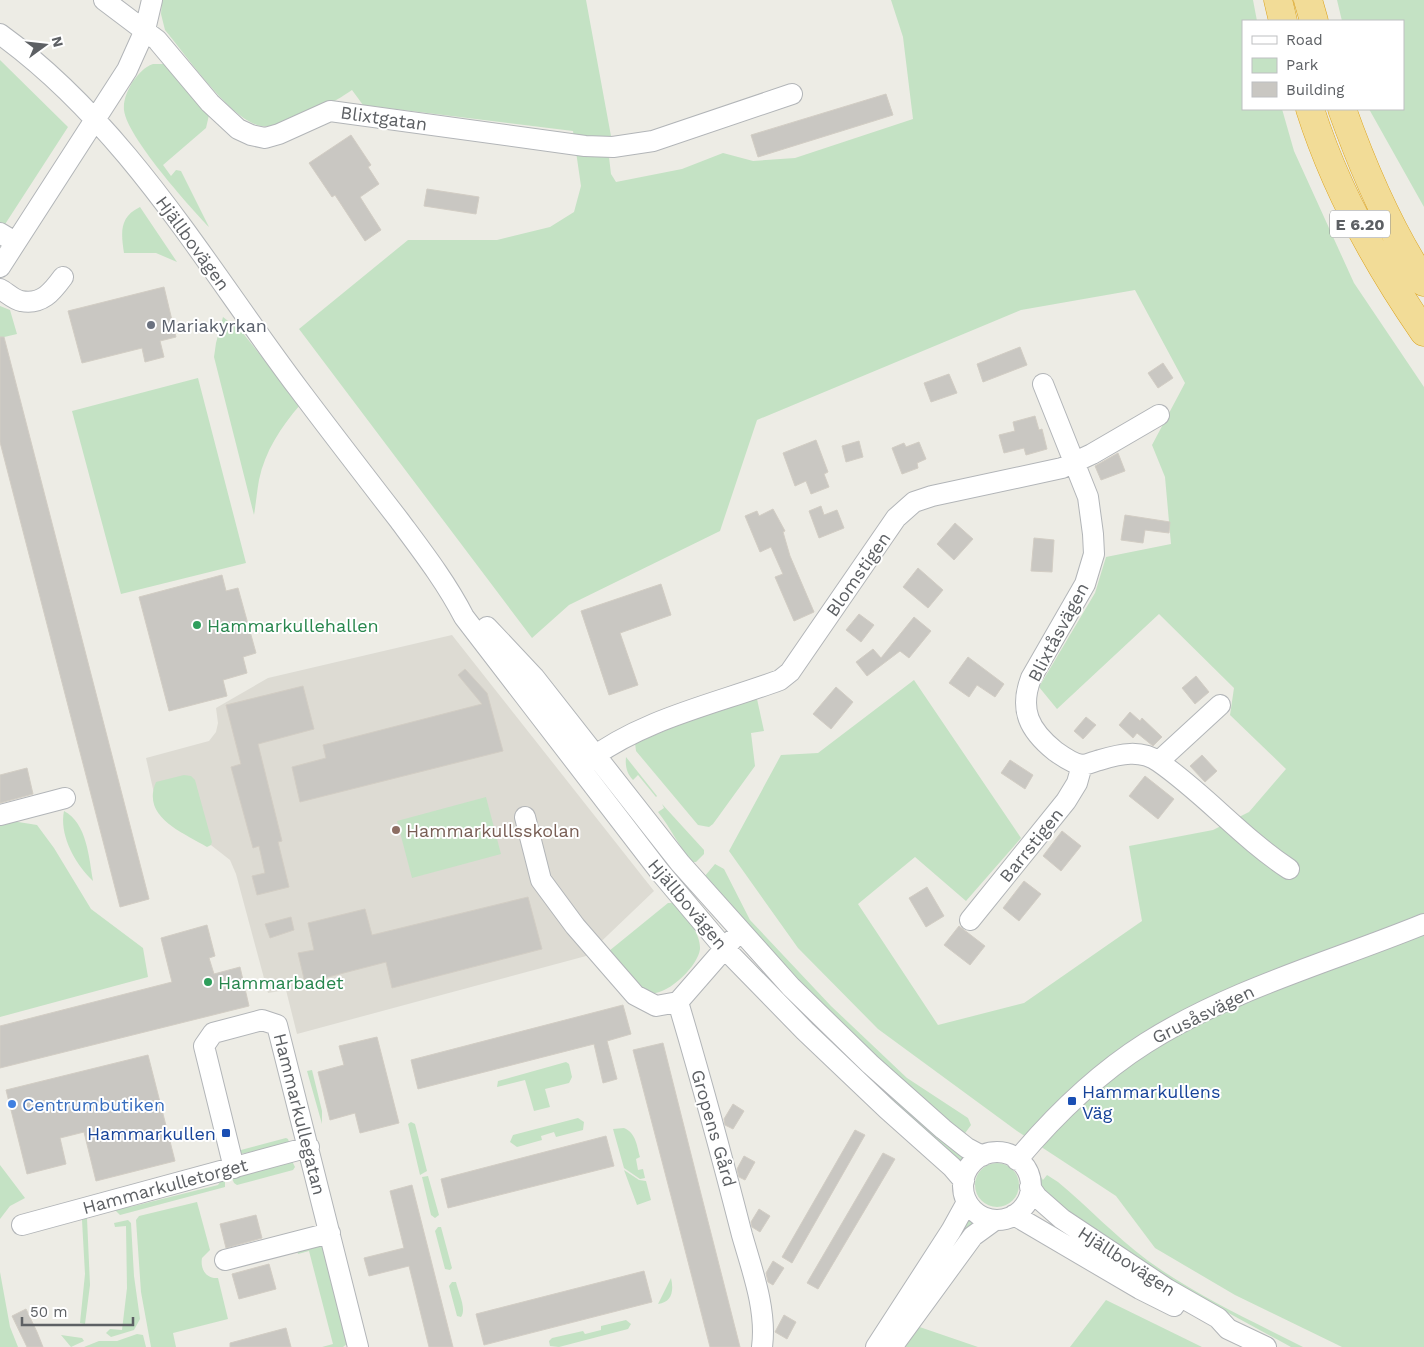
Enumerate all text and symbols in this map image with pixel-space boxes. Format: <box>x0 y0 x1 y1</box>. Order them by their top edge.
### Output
north arrow <box>20 20 70 70</box>
legend <box>1242 20 1404 110</box>
text: Road <box>1286 31 1323 49</box>
text: N <box>48 35 67 49</box>
text: Park <box>1286 56 1319 74</box>
text: Building <box>1286 81 1344 99</box>
street label: Blixtgatan <box>339 102 429 134</box>
street label: Hjällbovägen <box>152 192 234 294</box>
road number: E 6.20 <box>1330 210 1390 238</box>
place label: Mariakyrkan <box>161 315 267 336</box>
marker: Mariakyrkan <box>145 319 157 331</box>
street label: Blomstigen <box>821 528 895 620</box>
street label: Blixtåsvägen <box>1023 579 1093 685</box>
place label: Hammarkullehallen <box>207 615 379 636</box>
marker: Hammarkullehallen <box>191 619 203 631</box>
street label: Barrstigen <box>995 804 1067 886</box>
place label: Hammarkullsskolan <box>406 820 580 841</box>
marker: Hammarkullsskolan <box>390 824 402 836</box>
street label: Hjällbovägen <box>644 854 732 954</box>
place label: Hammarbadet <box>218 972 344 993</box>
marker: Hammarbadet <box>202 976 214 988</box>
street label: Grusåsvägen <box>1149 980 1257 1048</box>
street label: Hammarkullegatan <box>270 1031 330 1197</box>
street label: Gropens Gård <box>687 1067 741 1189</box>
place label: Hammarkullens Väg <box>1082 1081 1220 1123</box>
place label: Centrumbutiken <box>22 1094 165 1115</box>
marker: Hammarkullens Väg <box>1066 1095 1078 1107</box>
marker: Centrumbutiken <box>6 1098 18 1110</box>
place label: Hammarkullen <box>87 1123 216 1144</box>
marker: Hammarkullen <box>220 1127 232 1139</box>
street label: Hammarkulletorget <box>80 1154 250 1218</box>
street label: Hjällbovägen <box>1074 1222 1180 1300</box>
scale bar <box>22 1294 134 1326</box>
text: 50 m <box>30 1303 67 1321</box>

